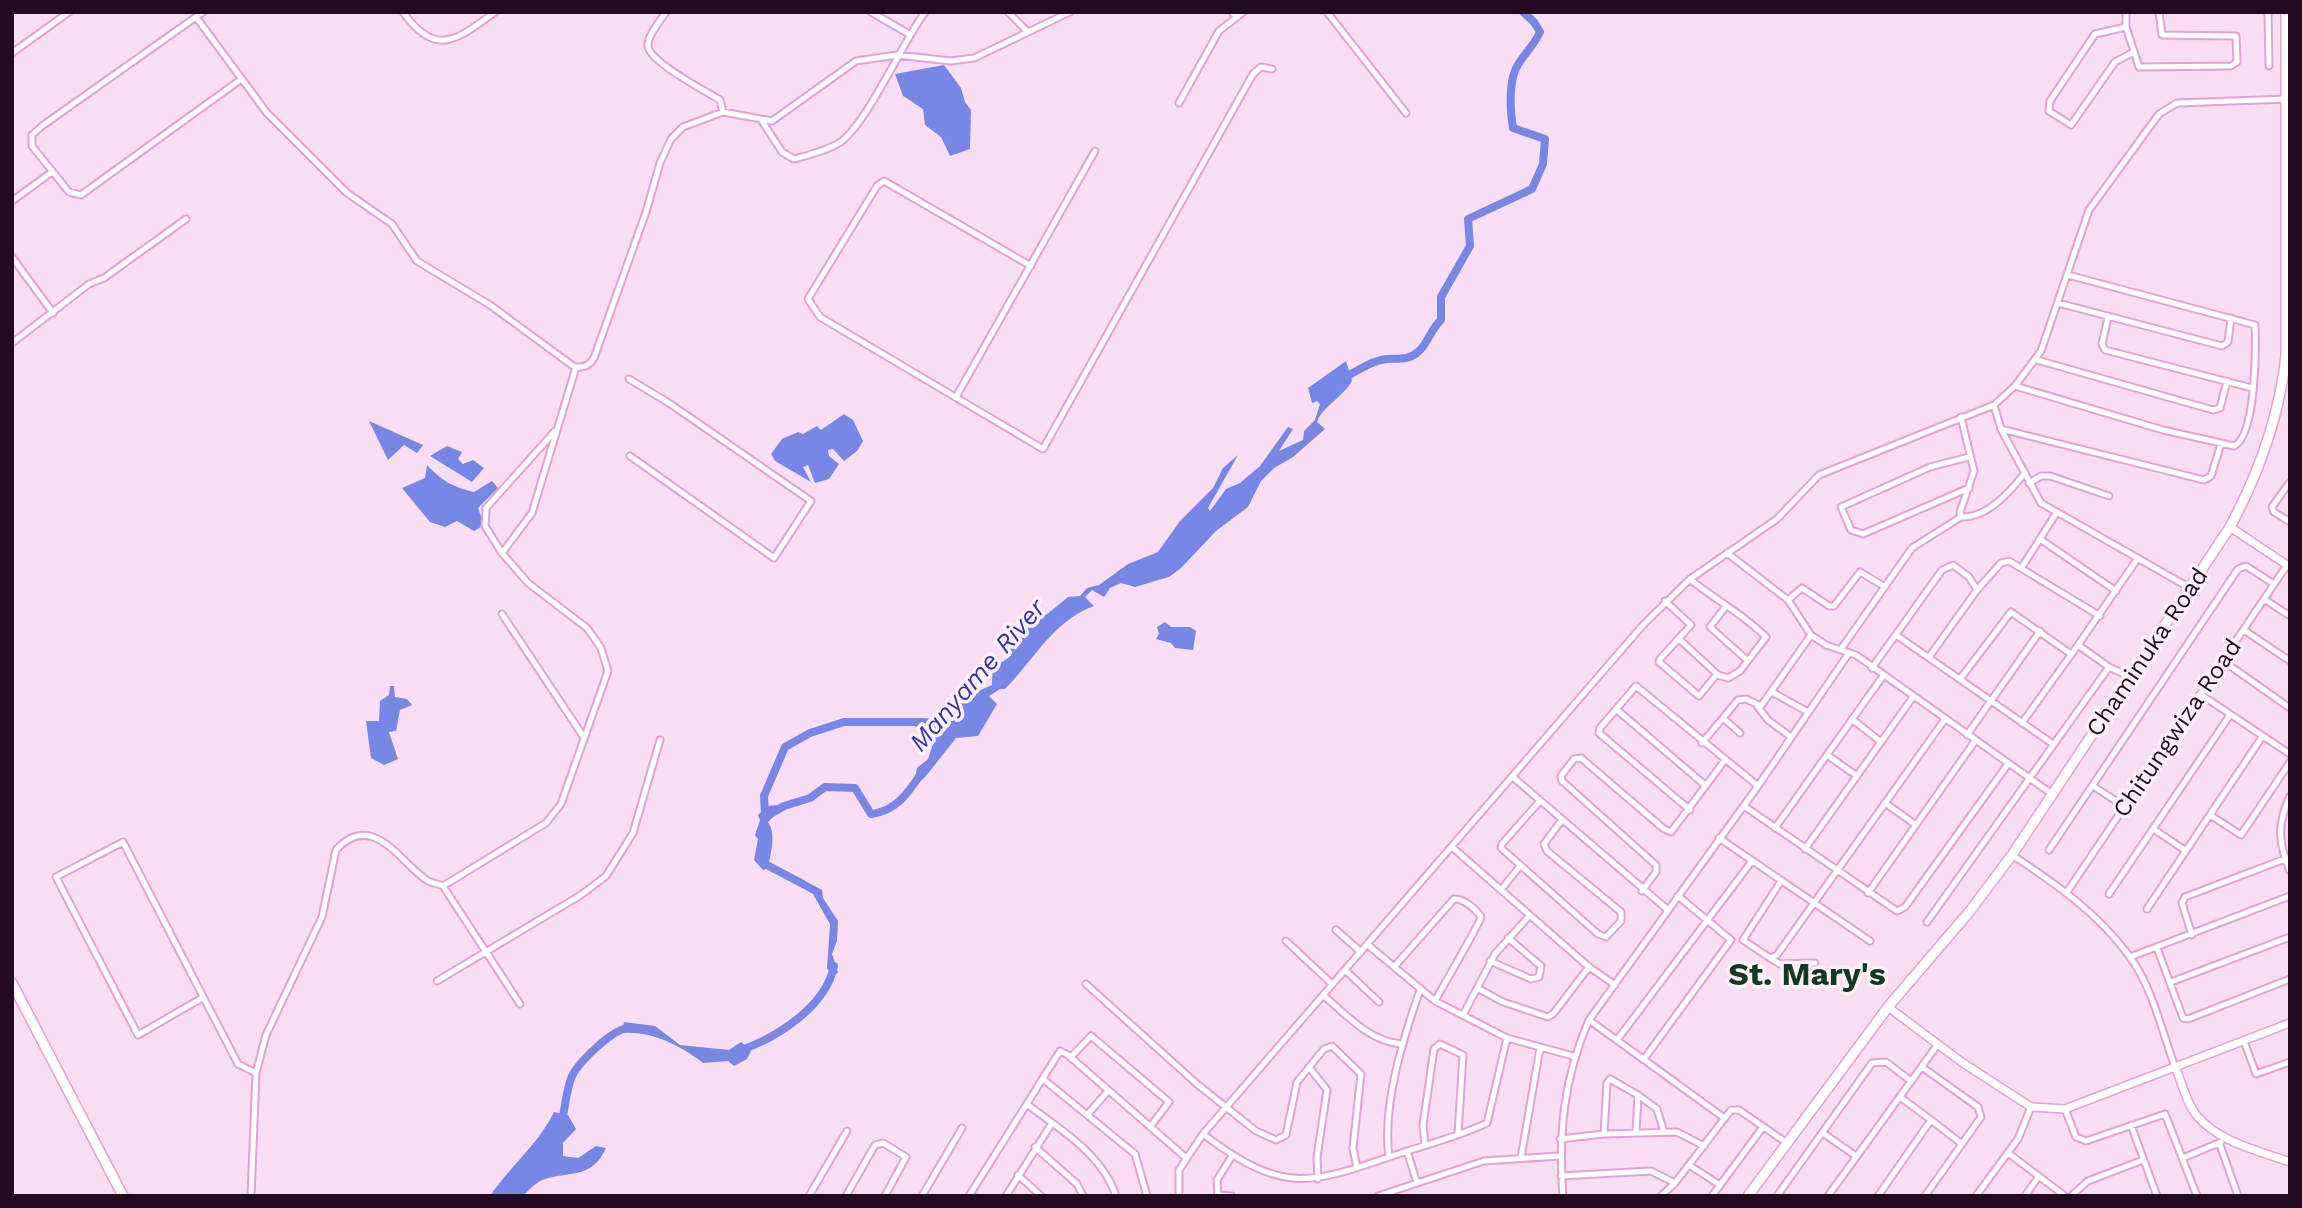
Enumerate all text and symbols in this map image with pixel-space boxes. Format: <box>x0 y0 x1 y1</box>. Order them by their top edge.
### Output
street label: Chaminuka Road <box>2080 563 2214 741</box>
water label: Manyame River <box>903 592 1052 757</box>
street label: Chitungwiza Road <box>2107 634 2247 822</box>
district label: St. Mary's <box>1728 955 1886 993</box>

